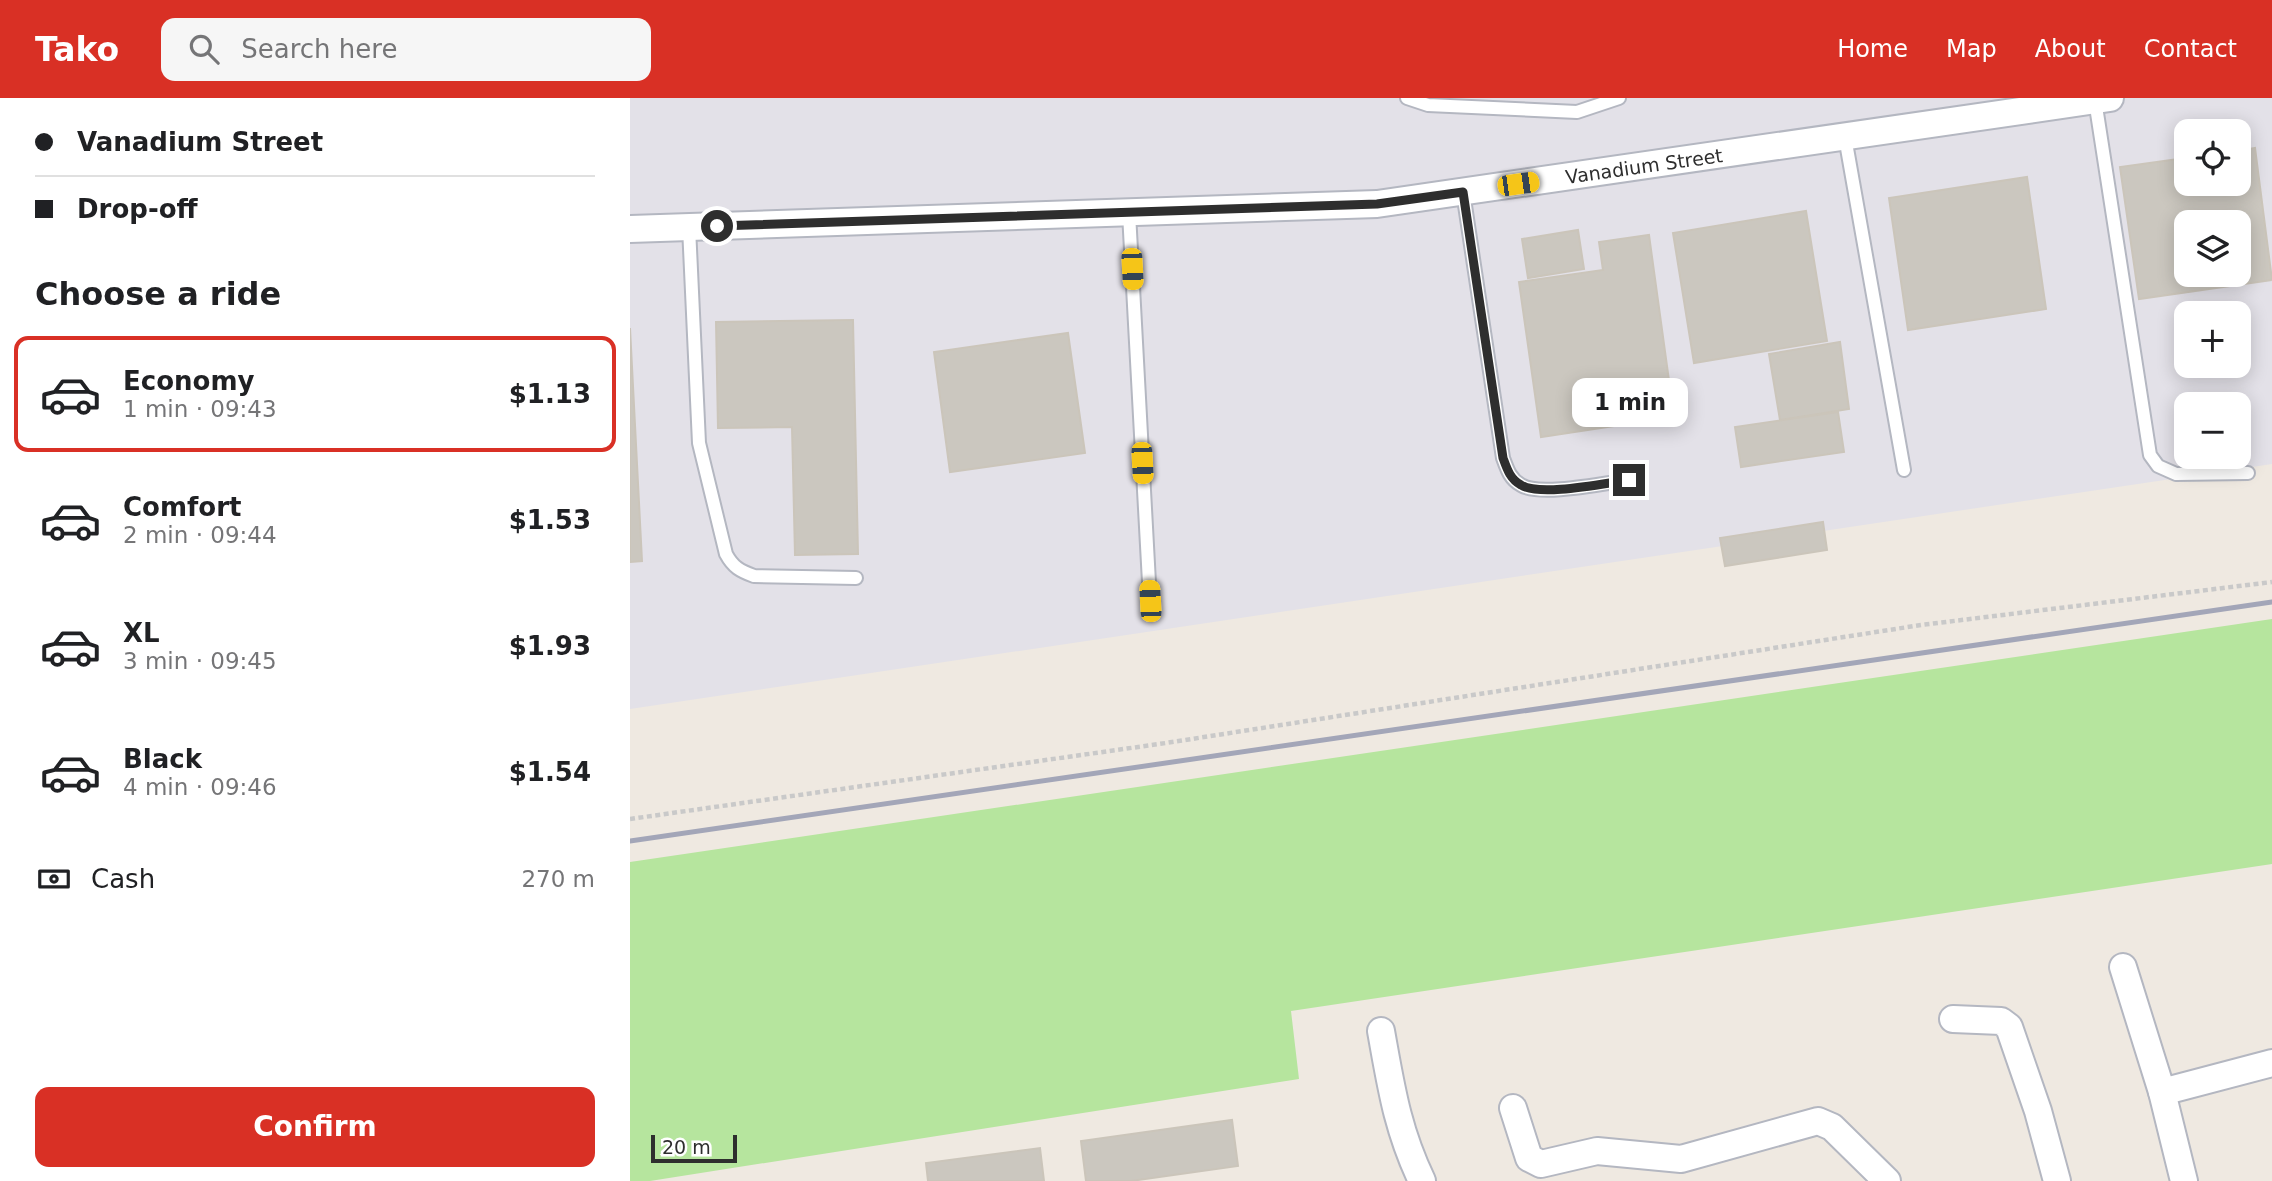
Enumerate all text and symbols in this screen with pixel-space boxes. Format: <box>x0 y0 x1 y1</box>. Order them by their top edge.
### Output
search box <box>161 18 651 81</box>
text: Tako <box>35 30 119 69</box>
icon: search <box>185 30 223 68</box>
text: Search here <box>241 34 397 64</box>
text: Home <box>1837 35 1908 63</box>
text: Map <box>1946 35 1997 63</box>
text: About <box>2035 35 2106 63</box>
text: Contact <box>2144 35 2237 63</box>
map controls <box>2174 119 2251 469</box>
button: locate <box>2174 119 2251 196</box>
text: Vanadium Street <box>77 127 323 157</box>
street label: Vanadium Street <box>1564 144 1724 188</box>
car <box>1496 171 1541 197</box>
text: Drop-off <box>77 194 198 224</box>
route start <box>701 210 733 242</box>
button: layers <box>2174 210 2251 287</box>
car <box>1121 247 1144 291</box>
text: Choose a ride <box>35 275 281 313</box>
button: + <box>2174 301 2251 378</box>
icon: car <box>39 363 102 426</box>
text: Economy <box>123 366 254 396</box>
callout: 1 min <box>1571 378 1687 428</box>
text: $1.13 <box>509 379 591 409</box>
text: 1 min <box>1594 389 1666 415</box>
button: − <box>2174 392 2251 469</box>
text: 1 min · 09:43 <box>123 396 277 422</box>
car <box>1131 441 1154 485</box>
route end <box>1613 464 1645 496</box>
icon: car <box>39 489 102 552</box>
text: Comfort <box>123 492 241 522</box>
text: $1.53 <box>509 505 591 535</box>
text: 2 min · 09:44 <box>123 522 277 548</box>
car <box>1139 579 1162 623</box>
icon: car <box>39 615 102 678</box>
text: XL <box>123 618 160 648</box>
text: $1.93 <box>509 631 591 661</box>
text: 3 min · 09:45 <box>123 648 277 674</box>
icon: car <box>39 741 102 804</box>
text: Black <box>123 744 202 774</box>
text: $1.54 <box>509 757 591 787</box>
text: 4 min · 09:46 <box>123 774 277 800</box>
icon: cash <box>35 860 73 898</box>
text: Cash <box>91 864 155 894</box>
text: 270 m <box>521 866 595 892</box>
button: Confirm <box>35 1087 595 1167</box>
scale bar <box>651 1132 737 1164</box>
text: 20 m <box>662 1136 711 1158</box>

